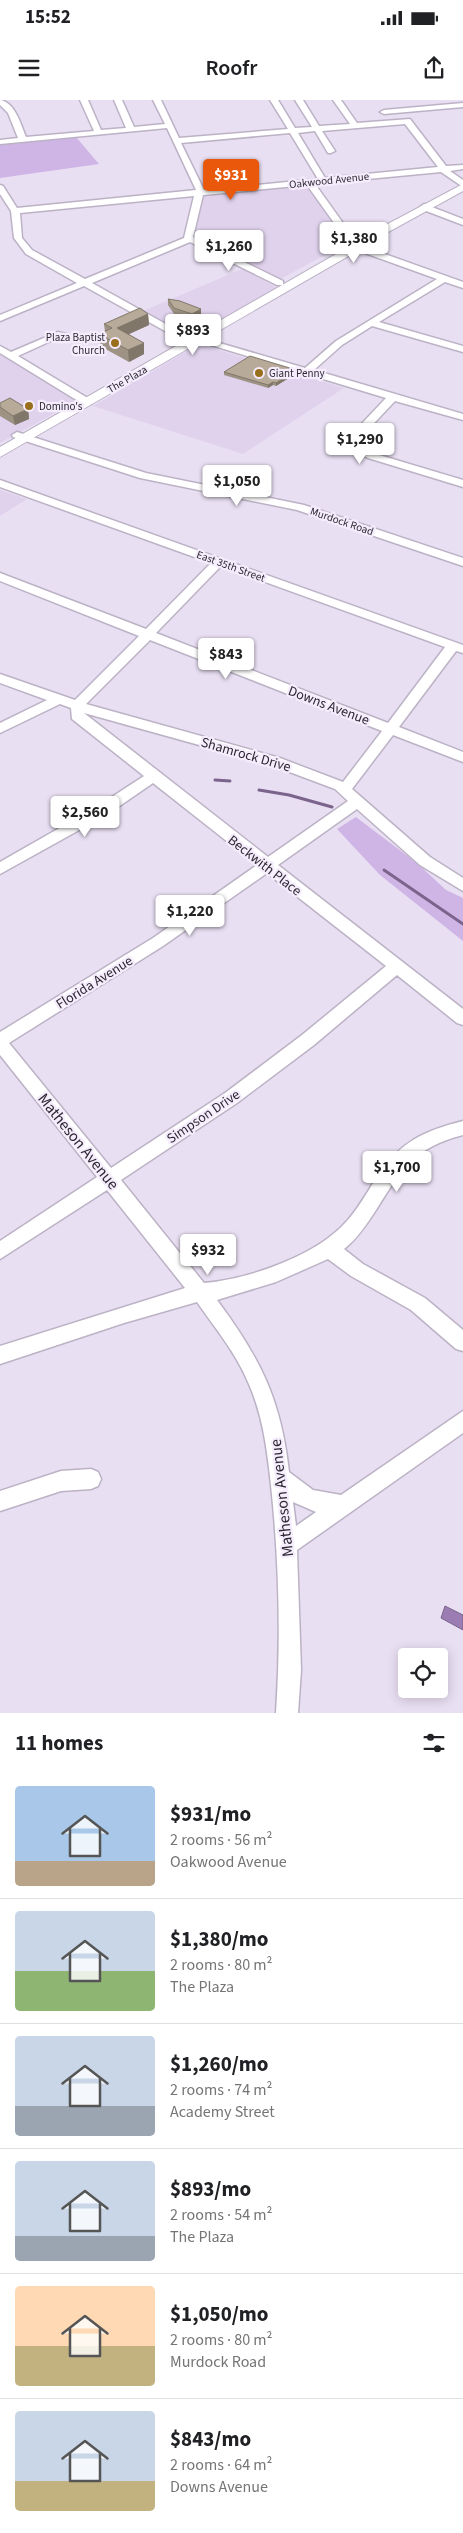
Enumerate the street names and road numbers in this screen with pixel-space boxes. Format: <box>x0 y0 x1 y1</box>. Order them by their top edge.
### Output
street label: Oakwood Avenue <box>288 169 370 192</box>
street label: The Plaza <box>104 362 150 397</box>
street label: Murdock Road <box>308 504 375 539</box>
street label: East 35th Street <box>194 547 268 586</box>
street label: Downs Avenue <box>285 681 372 731</box>
street label: Shamrock Drive <box>198 733 293 777</box>
street label: Beckwith Place <box>223 831 306 901</box>
street label: Florida Avenue <box>52 951 137 1014</box>
street label: Simpson Drive <box>163 1085 244 1149</box>
street label: Matheson Avenue <box>32 1089 124 1195</box>
street label: Matheson Avenue <box>265 1438 299 1558</box>

